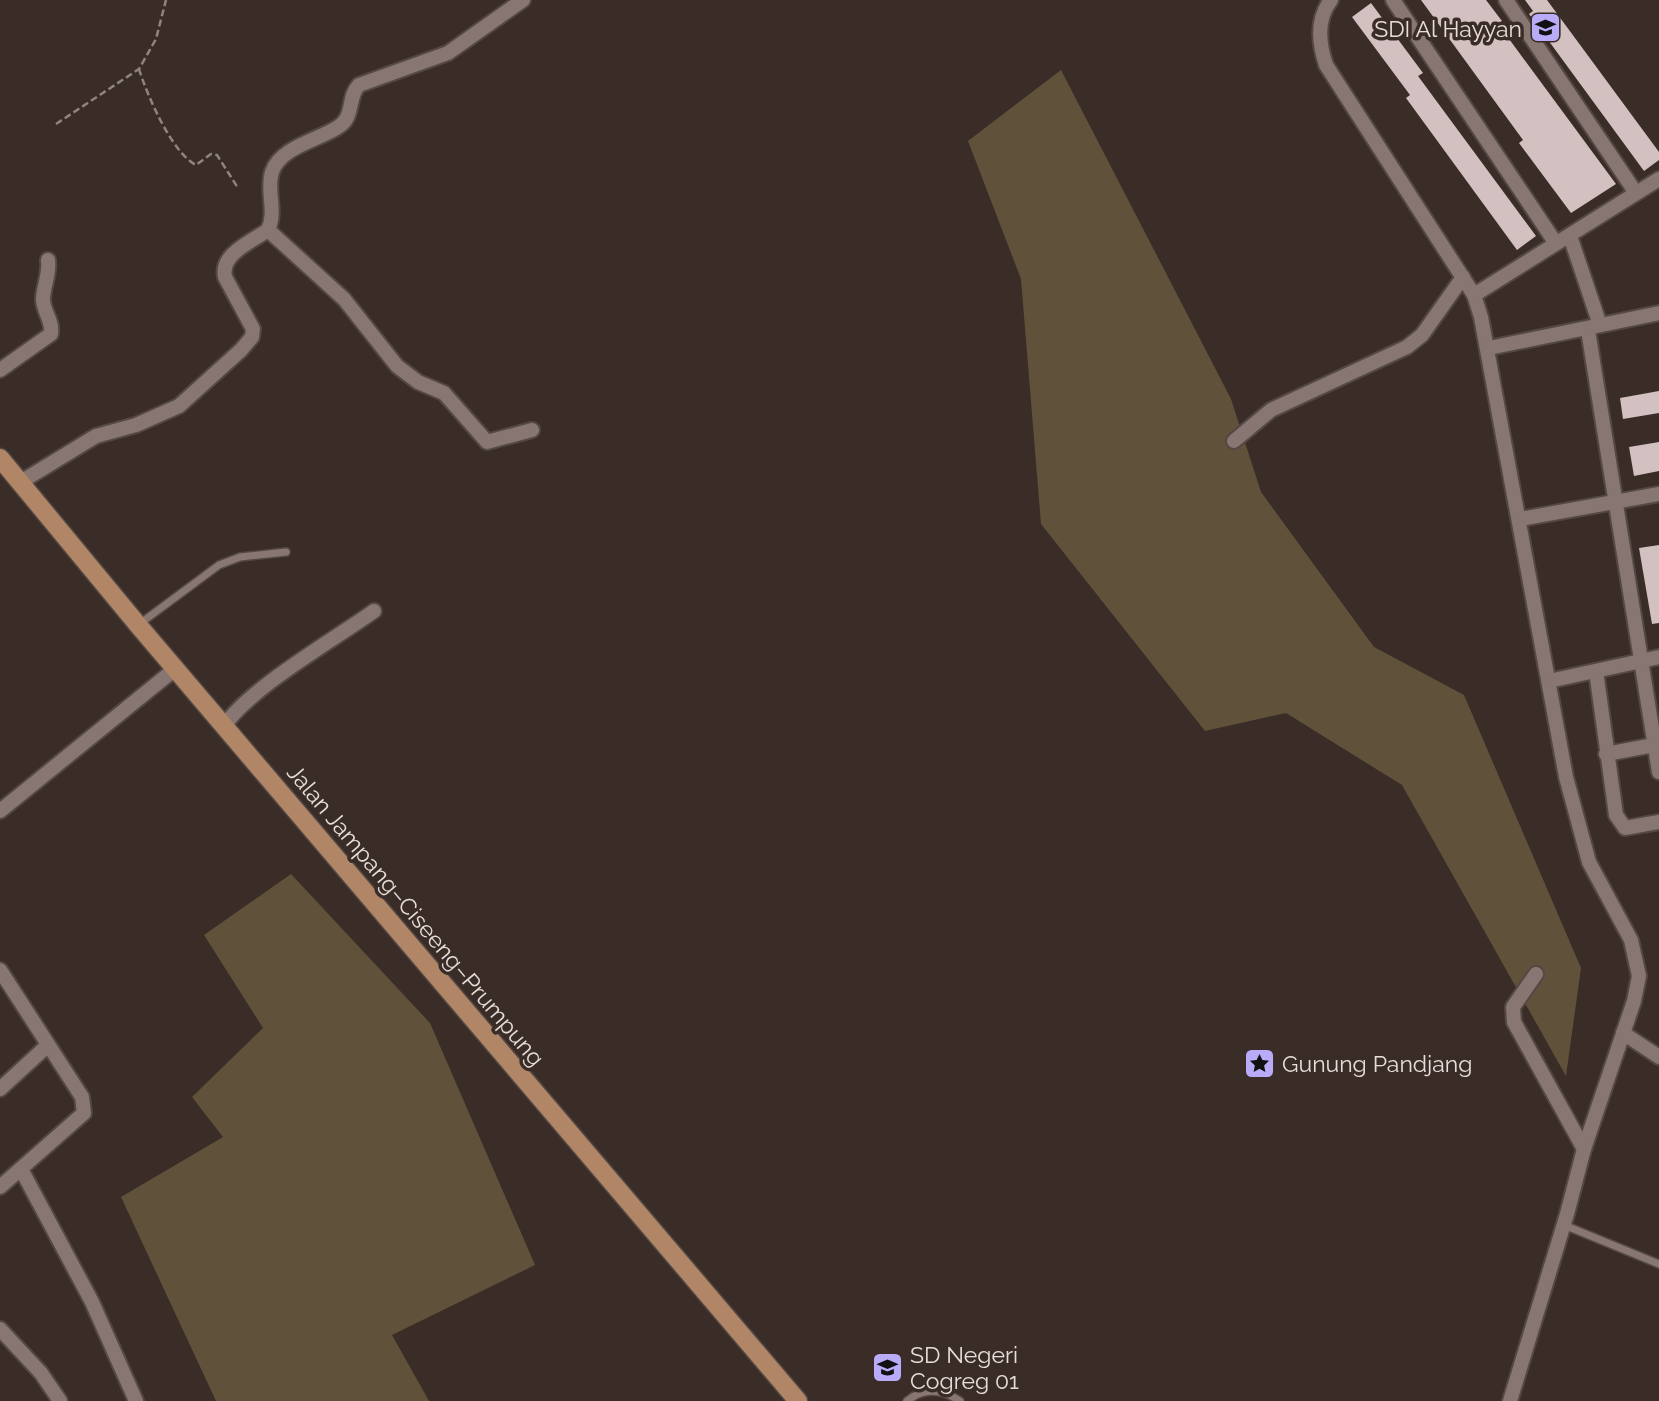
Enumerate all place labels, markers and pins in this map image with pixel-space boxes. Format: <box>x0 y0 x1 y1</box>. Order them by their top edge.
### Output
school or university icon: SDI Al Hayyan <box>1528 11 1562 45</box>
place label: SDI Al Hayyan <box>1374 15 1522 42</box>
place icon: Gunung Pandjang <box>1242 1046 1276 1080</box>
place label: Gunung Pandjang <box>1282 1050 1472 1077</box>
place label: SD Negeri Cogreg 01 <box>910 1341 1019 1394</box>
school or university icon: SD Negeri Cogreg 01 <box>870 1350 904 1384</box>

